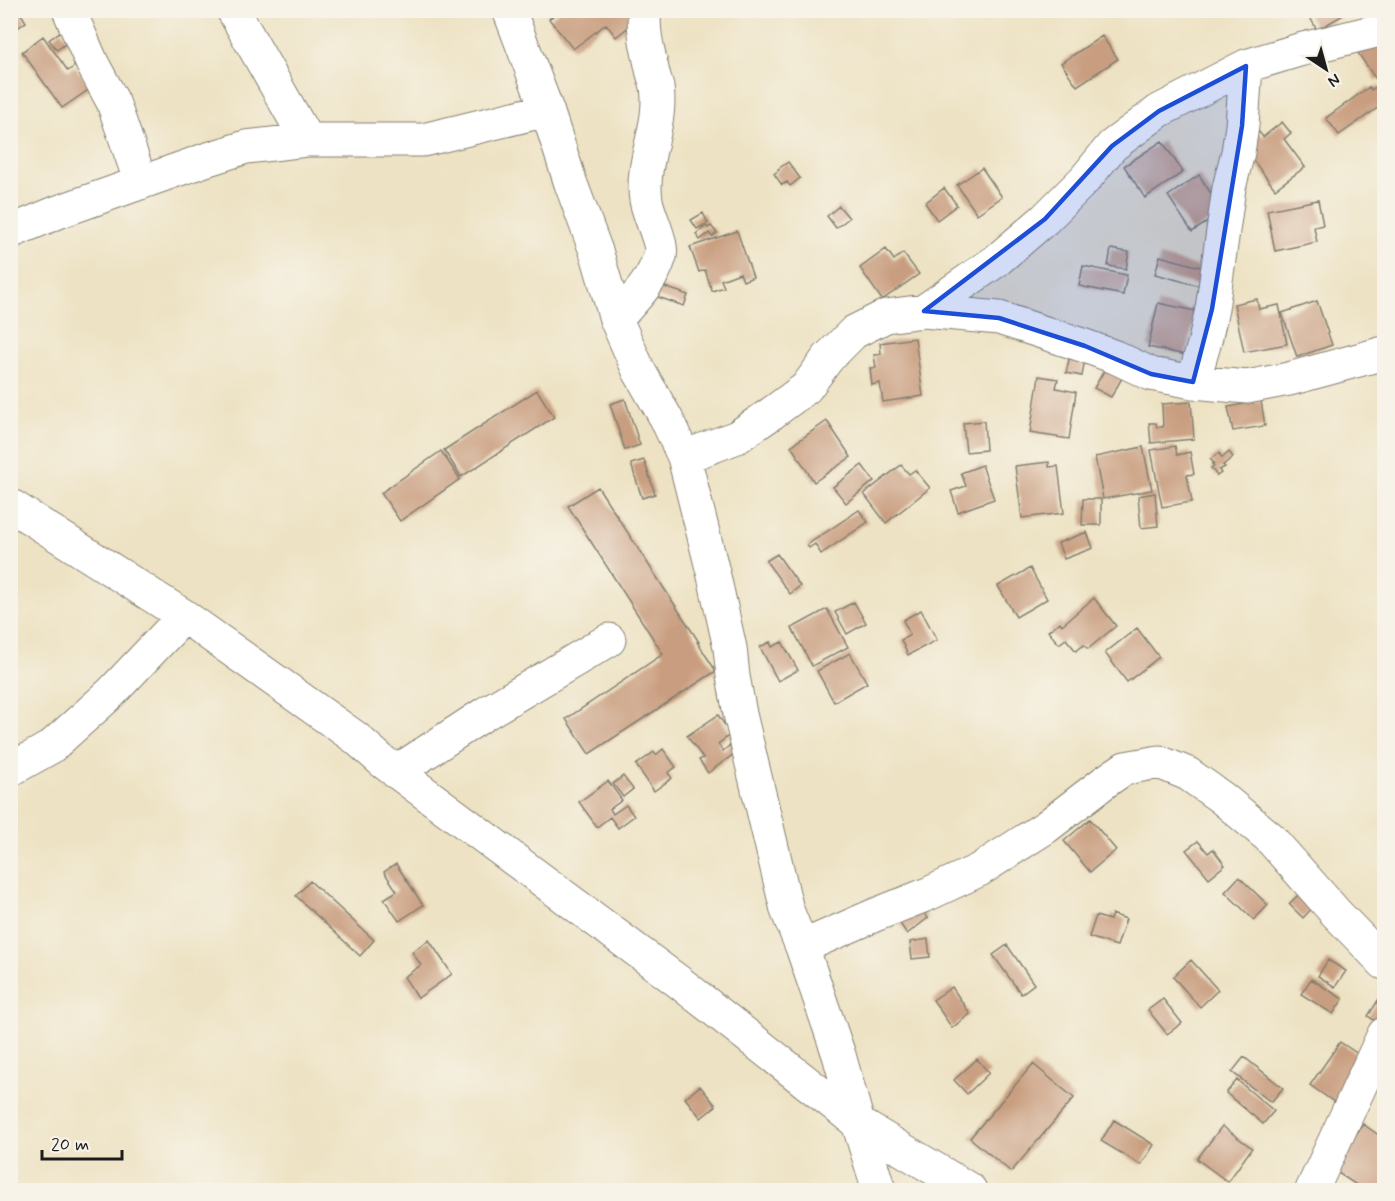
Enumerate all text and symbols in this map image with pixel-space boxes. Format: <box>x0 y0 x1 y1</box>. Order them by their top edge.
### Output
north arrow <box>1296 39 1356 99</box>
text: N <box>1323 68 1344 92</box>
scale bar <box>42 1123 122 1161</box>
text: 20 m <box>51 1133 89 1157</box>

